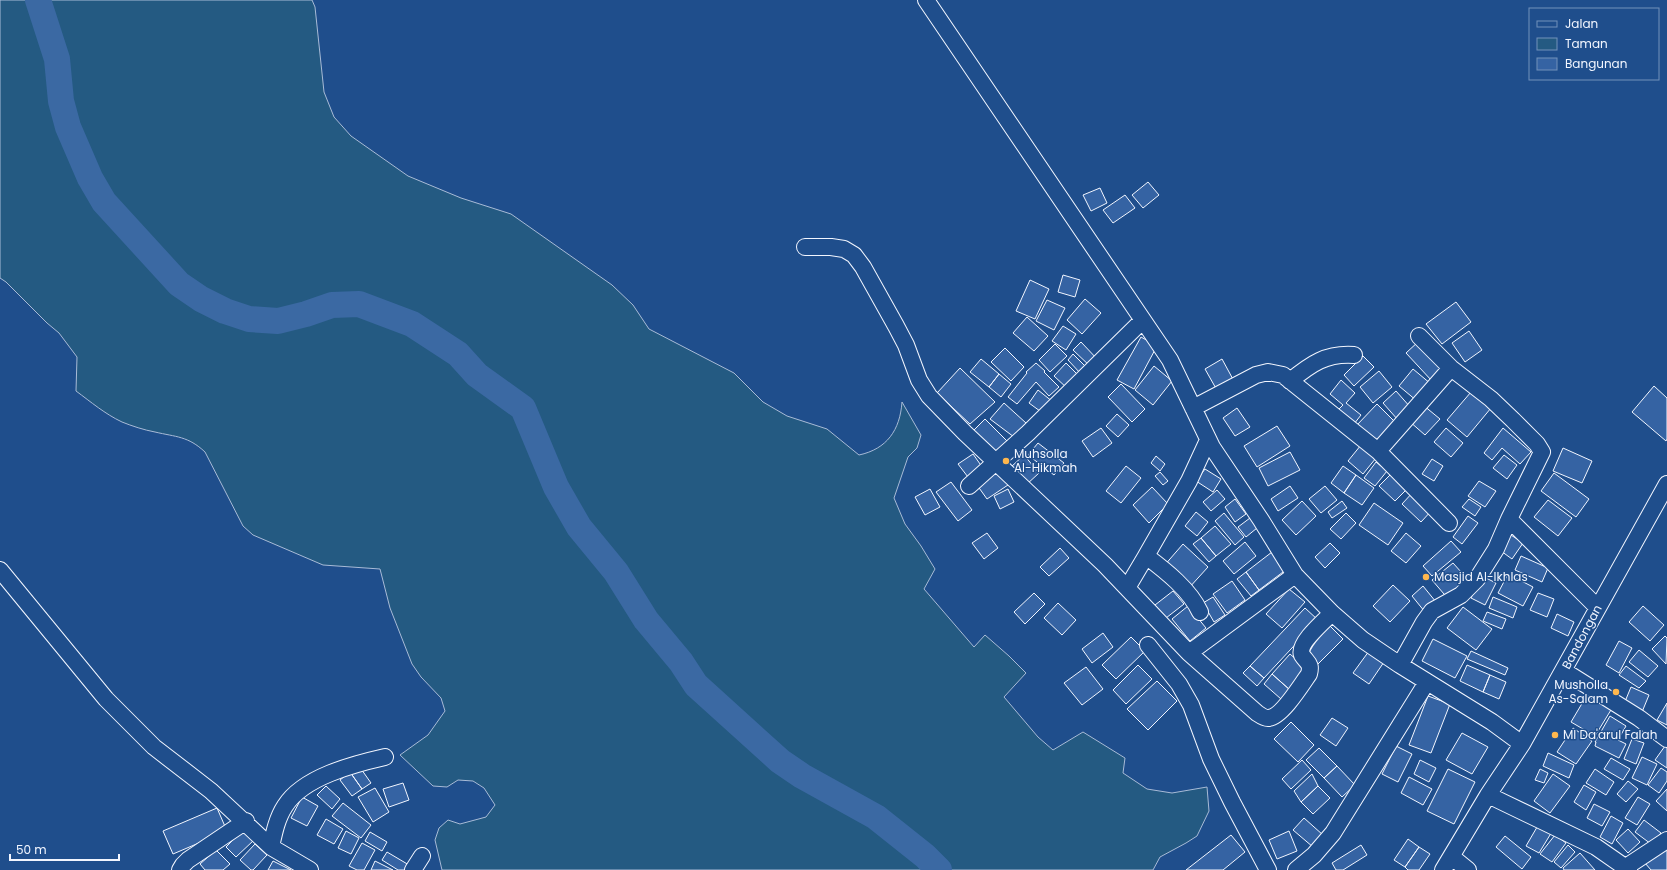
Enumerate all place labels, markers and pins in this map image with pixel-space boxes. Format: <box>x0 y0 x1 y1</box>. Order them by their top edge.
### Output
place label: Muhsolla Al-Hikmah <box>1014 445 1077 476</box>
marker: Muhsolla Al-Hikmah <box>1001 456 1011 466</box>
place label: Masjid Al-Ikhlas <box>1434 568 1528 585</box>
marker: Masjid Al-Ikhlas <box>1421 572 1431 582</box>
place label: Musholla As-Salam <box>1548 676 1608 707</box>
marker: Musholla As-Salam <box>1611 687 1621 697</box>
place label: MI Da'arul Falah <box>1563 726 1657 743</box>
marker: MI Da'arul Falah <box>1550 730 1560 740</box>

